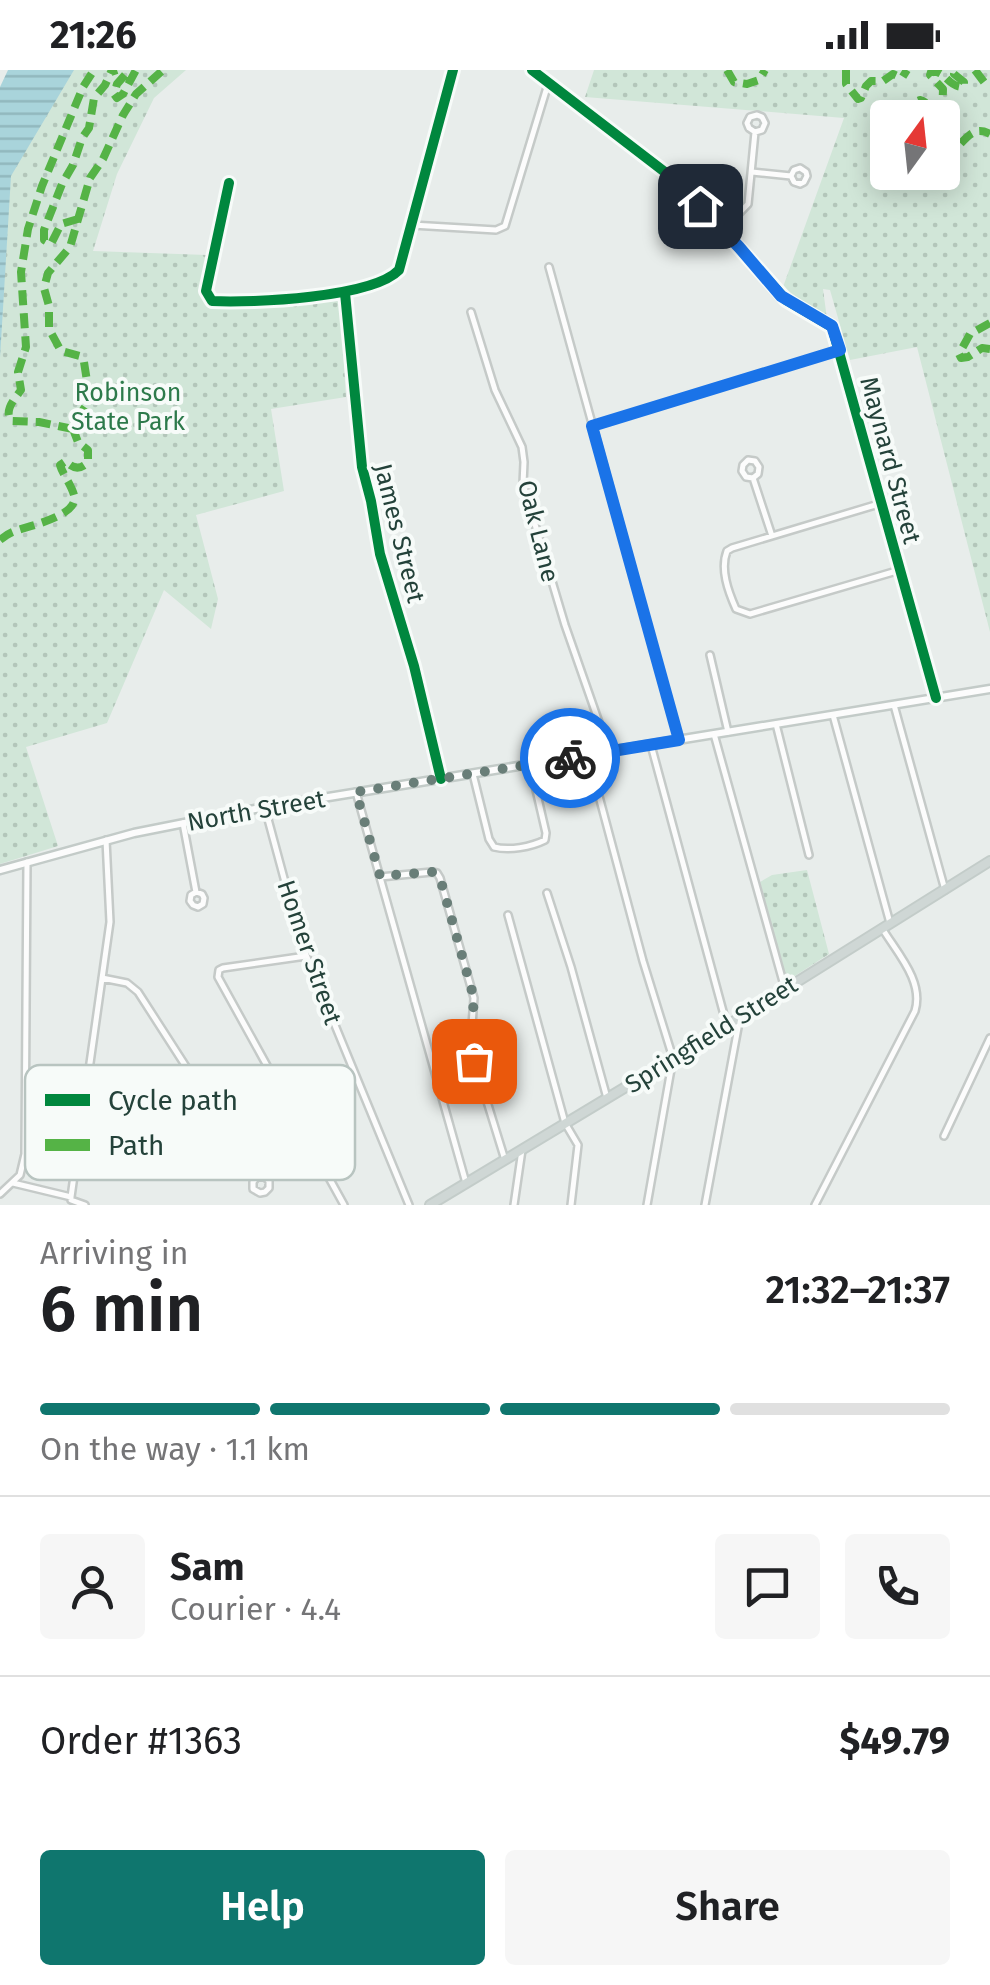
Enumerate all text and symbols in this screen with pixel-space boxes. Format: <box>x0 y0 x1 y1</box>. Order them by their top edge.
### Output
text: 21:26 <box>50 12 137 58</box>
north arrow <box>870 100 960 190</box>
map controls <box>870 100 960 190</box>
pin <box>658 164 743 249</box>
icon: home <box>673 179 728 234</box>
street label: Maynard Street <box>853 374 927 548</box>
park label: Robinson State Park <box>71 378 185 437</box>
street label: James Street <box>367 461 431 607</box>
street label: Oak Lane <box>511 477 565 585</box>
courier <box>520 708 620 808</box>
icon: bike <box>543 731 598 786</box>
street label: North Street <box>185 784 328 838</box>
street label: Homer Street <box>270 876 348 1029</box>
street label: Springfield Street <box>620 969 804 1100</box>
pin <box>432 1019 517 1104</box>
icon: bag <box>447 1034 502 1089</box>
legend <box>25 1065 355 1180</box>
text: Cycle path <box>108 1084 238 1117</box>
text: Path <box>108 1129 164 1162</box>
text: Arriving in <box>40 1234 188 1272</box>
text: 21:32–21:37 <box>765 1267 950 1313</box>
text: 6 min <box>40 1270 203 1348</box>
text: On the way · 1.1 km <box>40 1430 310 1468</box>
button: person <box>40 1534 145 1639</box>
button: chat <box>715 1534 820 1639</box>
button: phone <box>845 1534 950 1639</box>
text: Sam <box>170 1544 245 1590</box>
text: Courier · 4.4 <box>170 1590 341 1628</box>
text: Order #1363 <box>40 1718 242 1764</box>
text: $49.79 <box>839 1718 950 1764</box>
button: Help <box>40 1850 485 1965</box>
button: Share <box>505 1850 950 1965</box>

